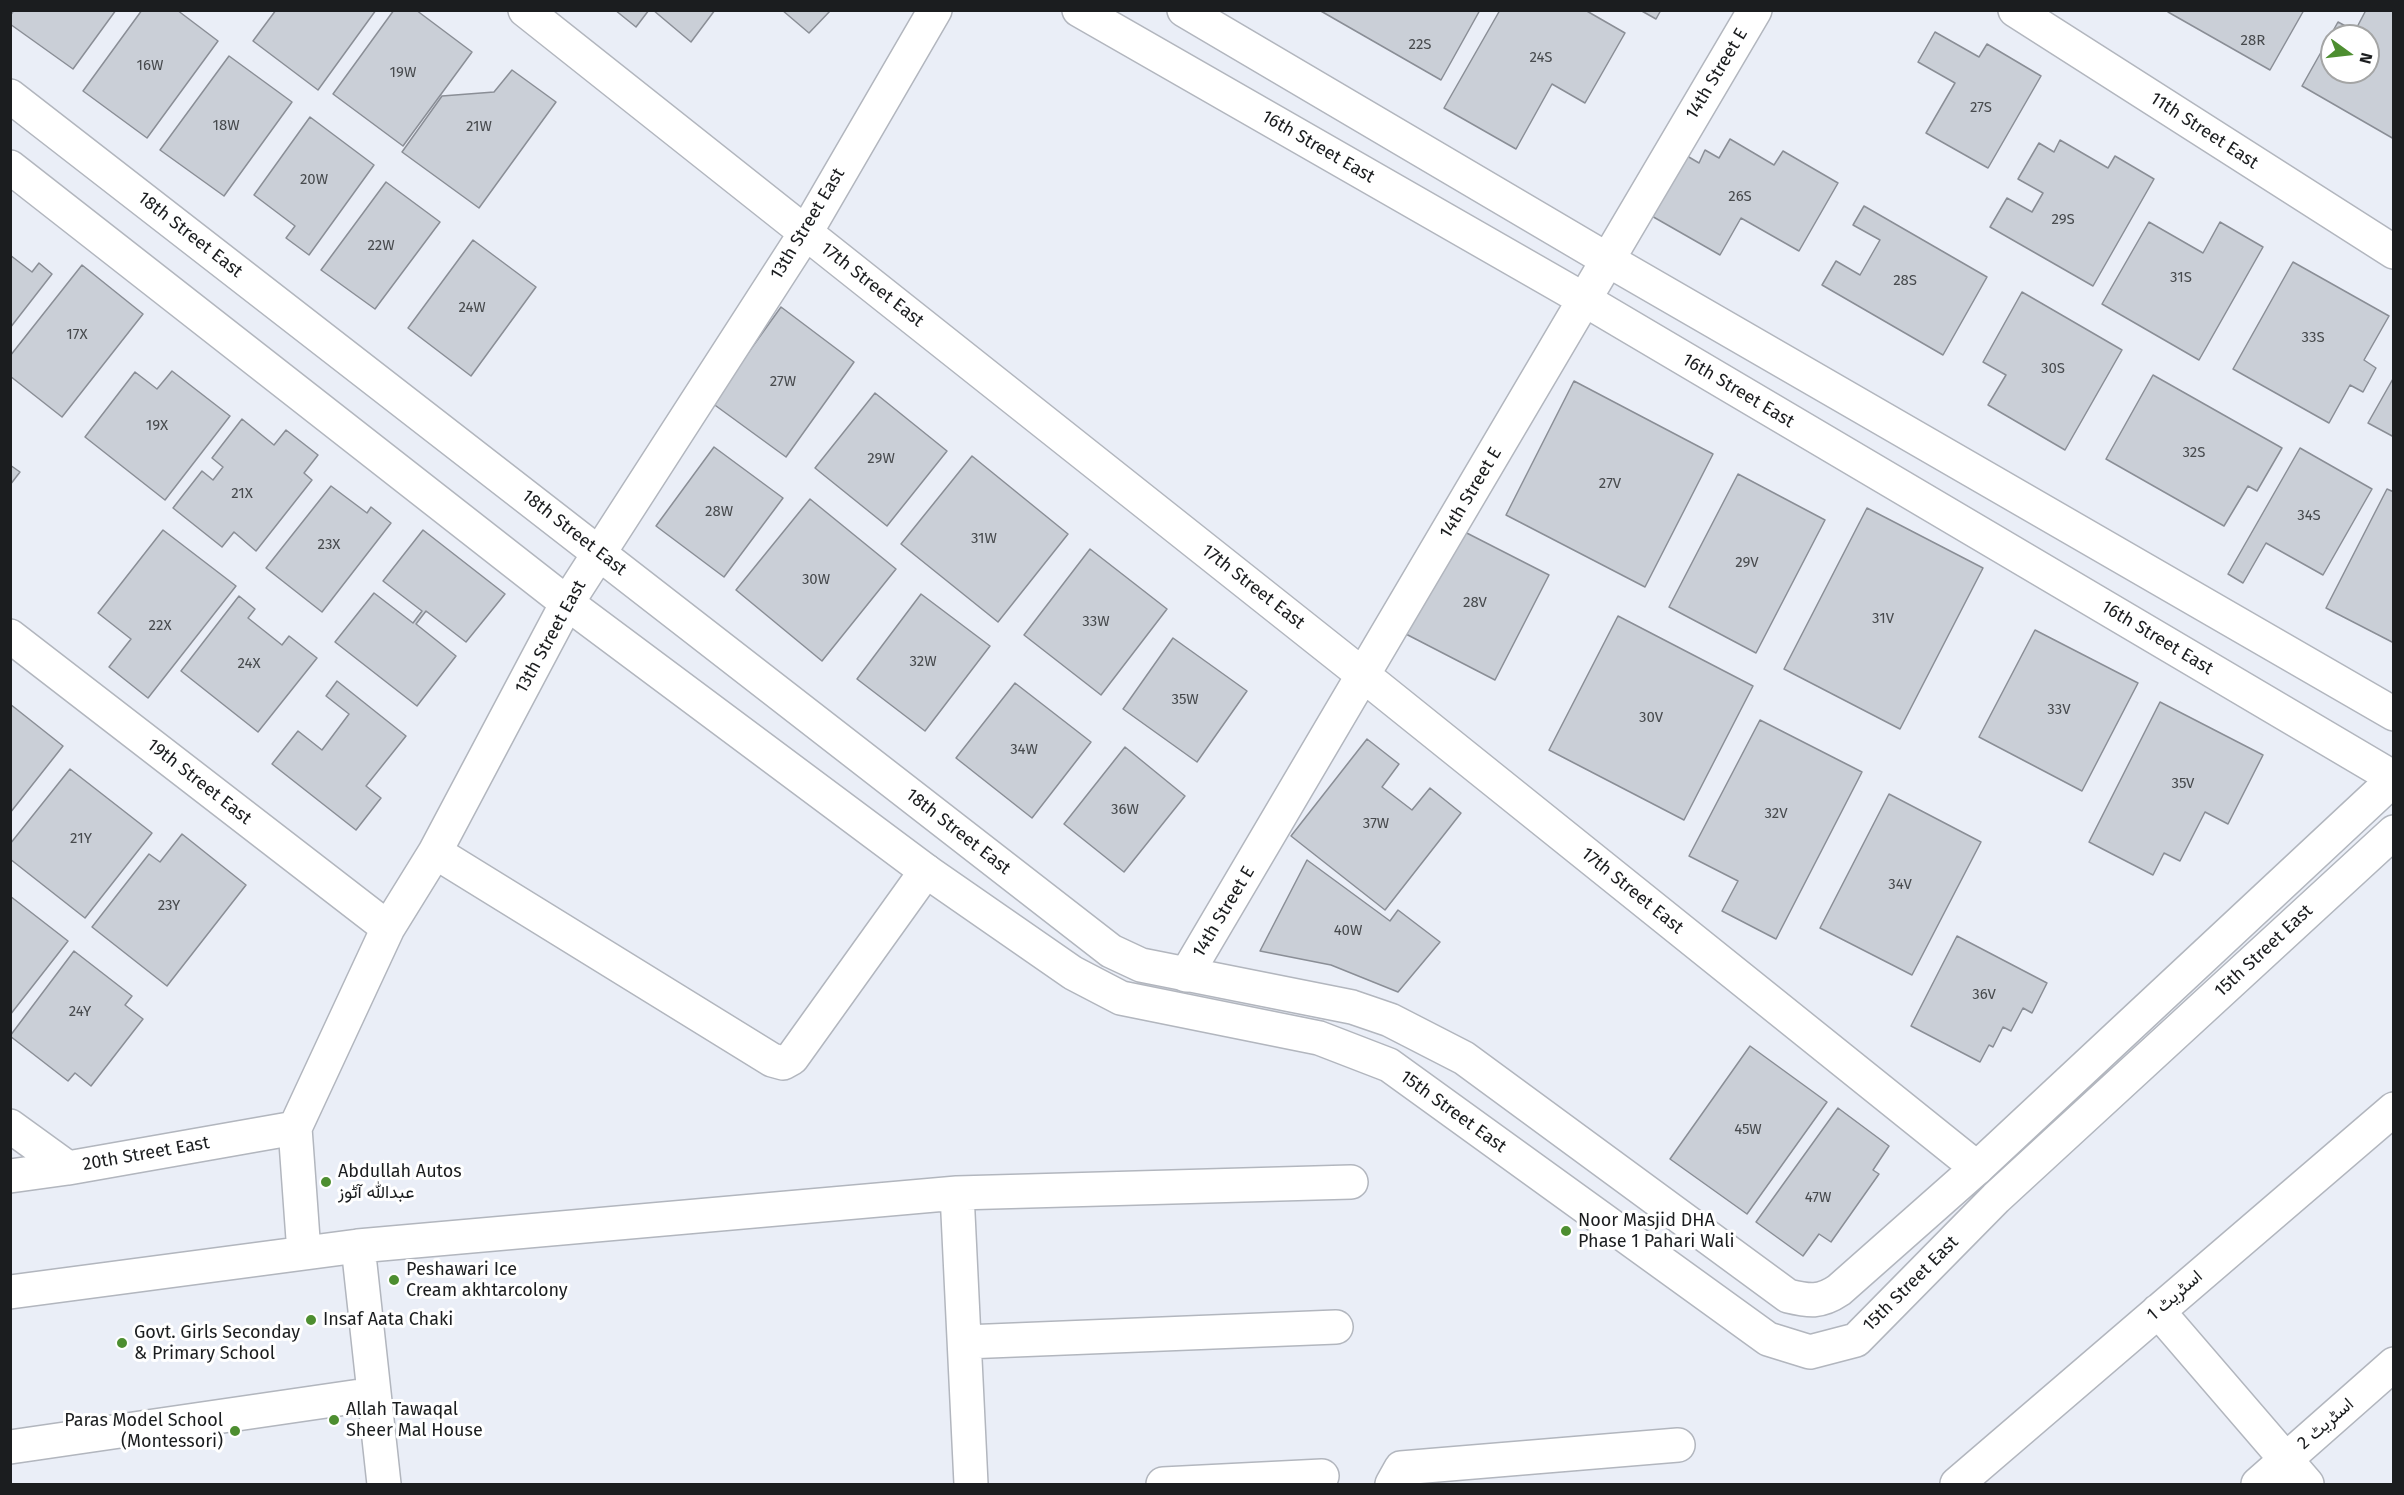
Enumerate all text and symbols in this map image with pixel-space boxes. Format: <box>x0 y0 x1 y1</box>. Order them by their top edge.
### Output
north arrow <box>2320 24 2380 84</box>
street label: 14th Street E <box>1681 25 1753 123</box>
house number: 28R <box>2241 32 2265 50</box>
house number: 22S <box>1408 36 1432 54</box>
house number: 24S <box>1530 49 1552 67</box>
text: N <box>2355 51 2376 66</box>
house number: 16W <box>137 57 163 75</box>
house number: 19W <box>390 64 416 82</box>
street label: 11th Street East <box>2146 88 2262 174</box>
house number: 27S <box>1970 99 1992 117</box>
street label: 16th Street East <box>1258 106 1378 188</box>
house number: 18W <box>212 117 240 135</box>
house number: 21W <box>466 118 492 136</box>
street label: 13th Street East <box>766 164 850 284</box>
house number: 20W <box>300 171 328 189</box>
street label: 18th Street East <box>133 187 247 283</box>
house number: 26S <box>1728 188 1752 206</box>
house number: 29S <box>2051 211 2075 229</box>
house number: 22W <box>367 237 395 255</box>
street label: 17th Street East <box>816 238 928 332</box>
house number: 31S <box>2170 269 2192 287</box>
house number: 28S <box>1893 272 1917 290</box>
house number: 24W <box>458 299 486 317</box>
house number: 17X <box>66 326 88 344</box>
house number: 33S <box>2301 329 2325 347</box>
street label: 16th Street East <box>1678 349 1798 433</box>
house number: 30S <box>2041 360 2065 378</box>
house number: 27W <box>770 373 796 391</box>
house number: 19X <box>146 417 168 435</box>
street label: 14th Street E <box>1435 444 1507 542</box>
house number: 32S <box>2183 444 2205 462</box>
house number: 29W <box>867 450 895 468</box>
house number: 27V <box>1599 475 1621 493</box>
house number: 21X <box>231 485 253 503</box>
street label: 18th Street East <box>517 485 631 581</box>
house number: 28W <box>705 503 733 521</box>
house number: 34S <box>2297 507 2321 525</box>
house number: 31W <box>971 530 997 548</box>
house number: 23X <box>318 536 340 554</box>
street label: 17th Street East <box>1197 540 1309 634</box>
house number: 29V <box>1735 554 1759 572</box>
house number: 30W <box>802 571 830 589</box>
street label: 13th Street East <box>511 577 591 697</box>
house number: 28V <box>1463 594 1487 612</box>
street label: 16th Street East <box>2097 596 2217 680</box>
house number: 31V <box>1872 610 1894 628</box>
house number: 33W <box>1082 613 1110 631</box>
house number: 22X <box>149 617 171 635</box>
house number: 32W <box>909 653 937 671</box>
house number: 24X <box>237 655 261 673</box>
house number: 35W <box>1171 691 1199 709</box>
house number: 33V <box>2047 701 2071 719</box>
house number: 30V <box>1639 709 1663 727</box>
street label: 19th Street East <box>142 735 256 829</box>
house number: 34W <box>1010 741 1038 759</box>
house number: 35V <box>2172 775 2194 793</box>
street label: 18th Street East <box>901 784 1015 880</box>
house number: 36W <box>1111 801 1139 819</box>
house number: 32V <box>1765 805 1787 823</box>
house number: 37W <box>1363 815 1389 833</box>
house number: 21Y <box>70 830 92 848</box>
street label: 17th Street East <box>1577 843 1687 939</box>
street label: 14th Street E <box>1188 863 1260 961</box>
house number: 34V <box>1888 876 1912 894</box>
house number: 23Y <box>158 897 180 915</box>
street label: 15th Street East <box>2211 900 2317 1002</box>
house number: 40W <box>1334 922 1362 940</box>
house number: 36V <box>1972 986 1996 1004</box>
house number: 24Y <box>69 1003 91 1021</box>
street label: 15th Street East <box>1396 1066 1510 1158</box>
house number: 45W <box>1734 1121 1762 1139</box>
street label: 20th Street East <box>81 1132 211 1176</box>
place label: Abdullah Autos عبدالله آٹوز <box>338 1161 462 1204</box>
marker: Abdullah Autos عبدالله آٹوز <box>319 1175 333 1189</box>
house number: 47W <box>1805 1189 1831 1207</box>
place label: Noor Masjid DHA Phase 1 Pahari Wali <box>1578 1210 1734 1252</box>
marker: Noor Masjid DHA Phase 1 Pahari Wali <box>1559 1224 1573 1238</box>
street label: 15th Street East <box>1859 1232 1963 1336</box>
place label: Peshawari Ice Cream akhtarcolony <box>406 1259 568 1302</box>
street label: اسٹریٹ 1 <box>2143 1266 2207 1326</box>
marker: Peshawari Ice Cream akhtarcolony <box>387 1273 401 1287</box>
place label: Insaf Aata Chaki <box>323 1309 453 1331</box>
marker: Insaf Aata Chaki <box>304 1313 318 1327</box>
place label: Govt. Girls Seconday & Primary School <box>134 1322 300 1364</box>
marker: Govt. Girls Seconday & Primary School <box>115 1336 129 1350</box>
street label: اسٹریٹ 2 <box>2293 1394 2359 1454</box>
place label: Allah Tawaqal Sheer Mal House <box>346 1399 483 1442</box>
place label: Paras Model School (Montessori) <box>64 1410 223 1452</box>
marker: Allah Tawaqal Sheer Mal House <box>327 1413 341 1427</box>
marker: Paras Model School (Montessori) <box>228 1424 242 1438</box>

